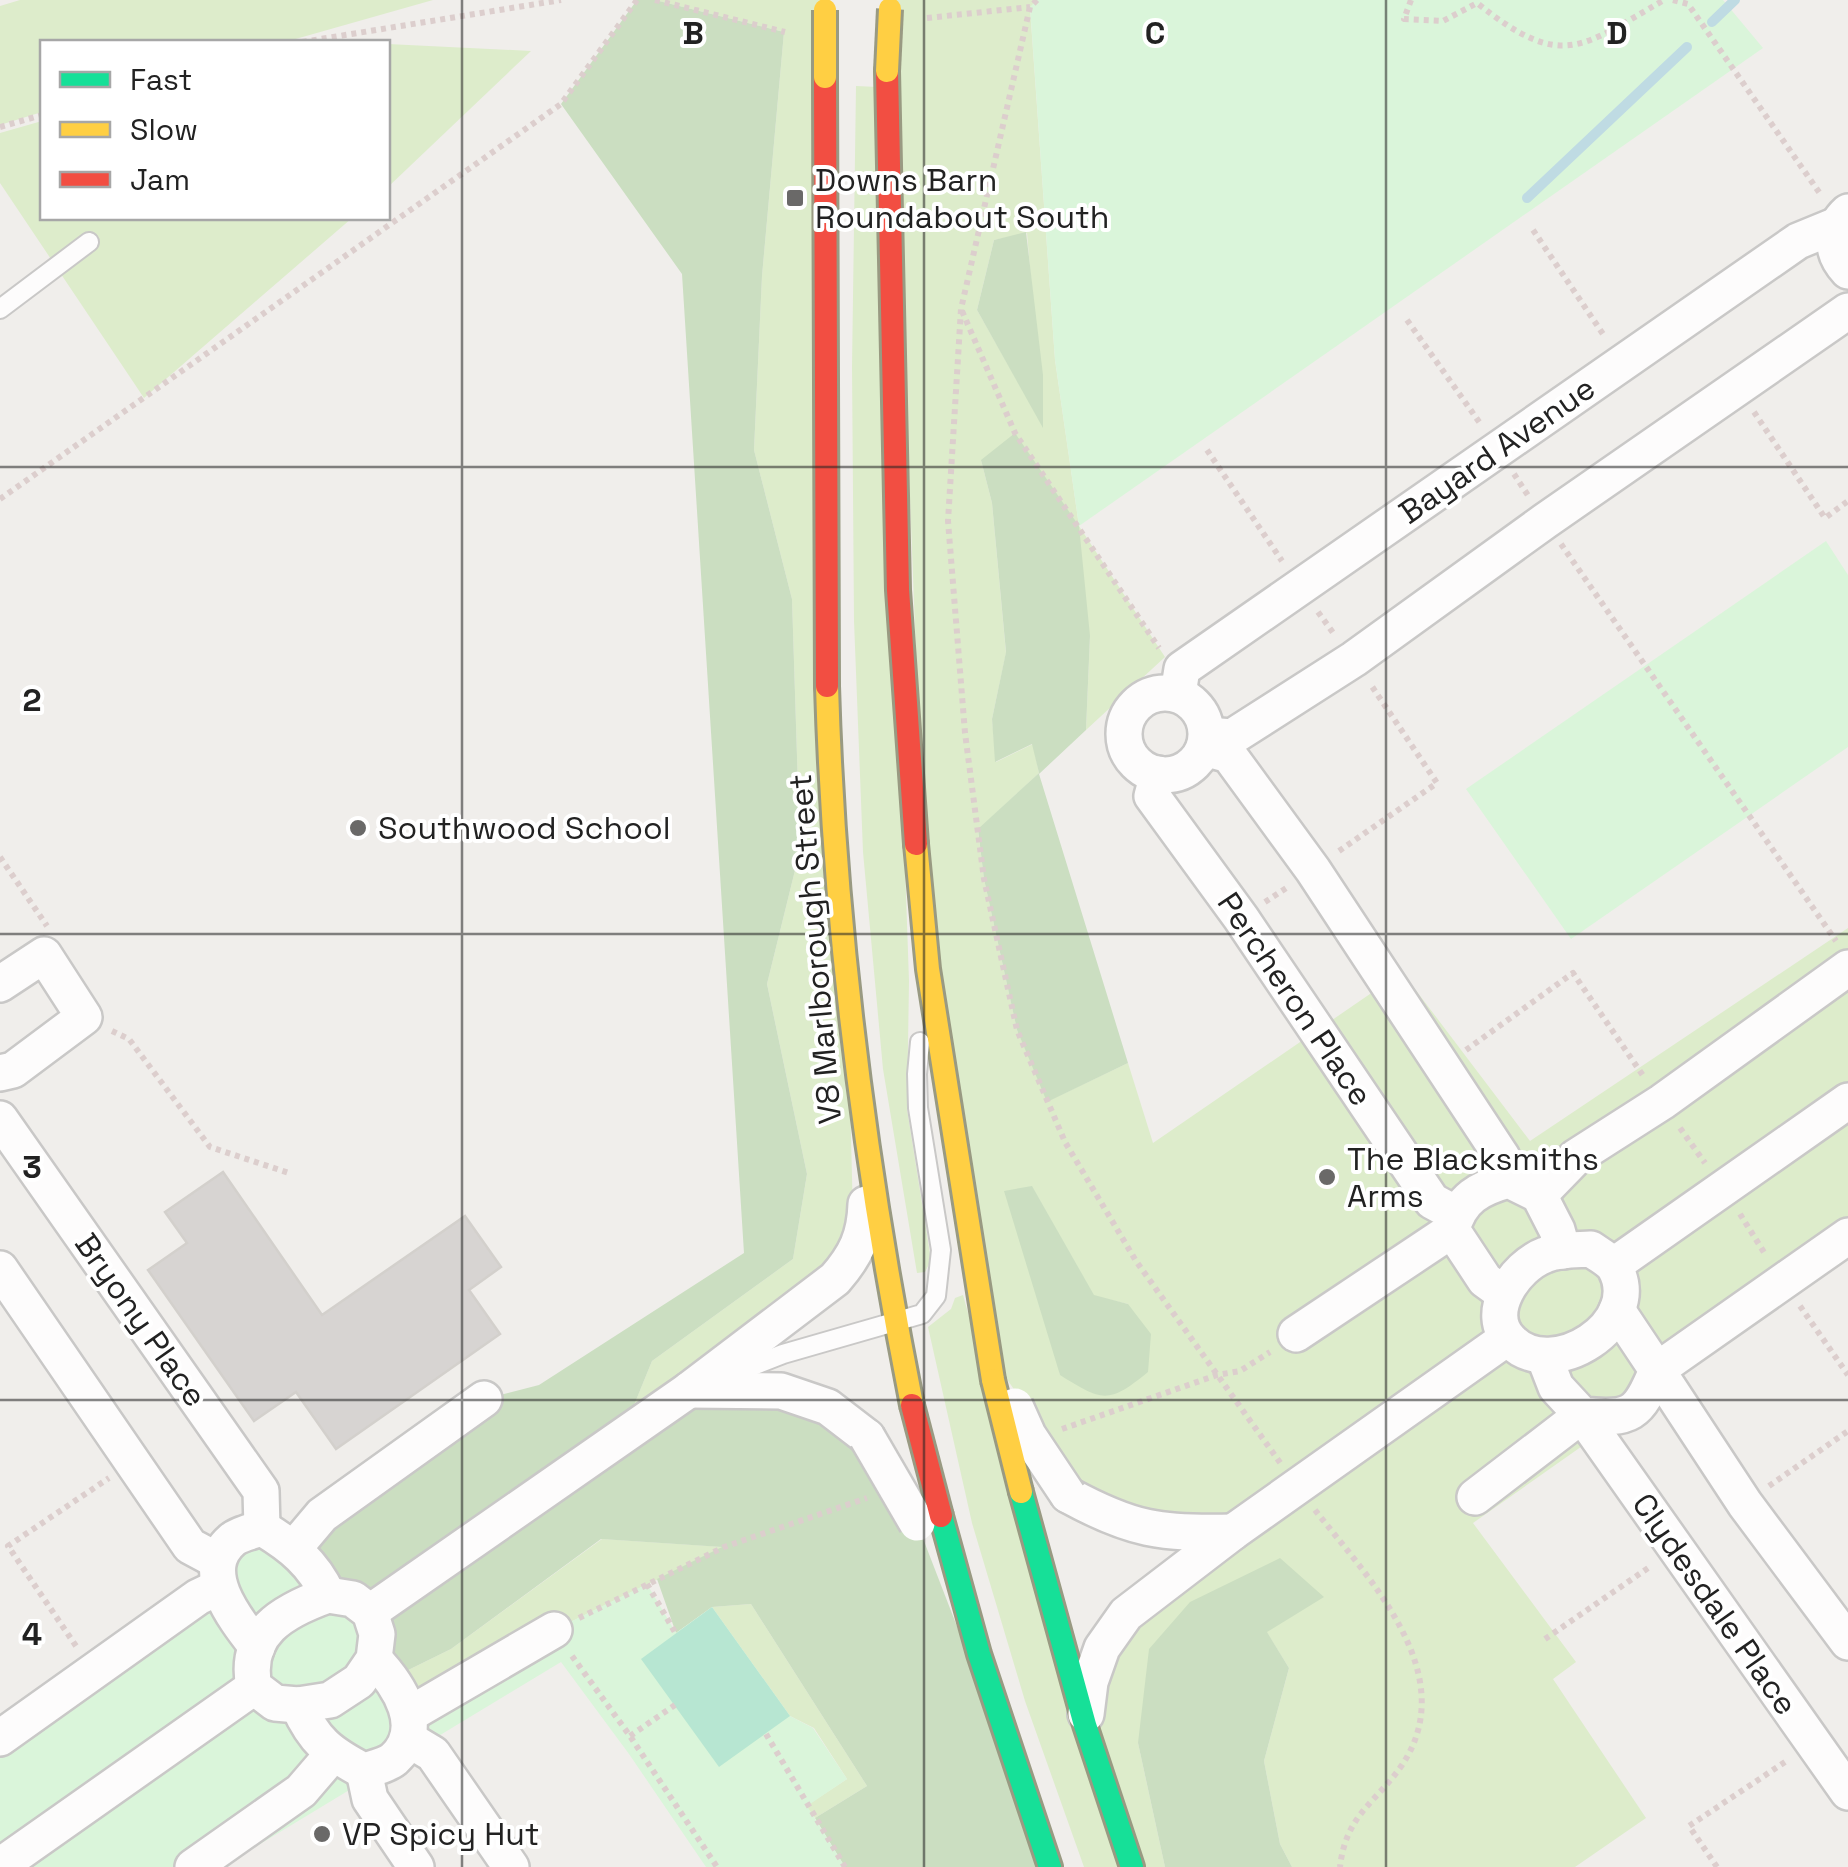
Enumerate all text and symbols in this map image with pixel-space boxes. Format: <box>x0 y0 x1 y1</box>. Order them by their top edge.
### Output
text: B <box>682 13 704 53</box>
text: C <box>1145 13 1165 53</box>
text: D <box>1606 13 1628 53</box>
legend <box>40 40 390 220</box>
text: Fast <box>130 60 192 99</box>
text: Slow <box>130 110 198 149</box>
text: Jam <box>130 160 190 199</box>
place label: Downs Barn Roundabout South <box>815 160 1109 237</box>
marker: Downs Barn Roundabout South <box>784 187 806 209</box>
street label: Bayard Avenue <box>1391 368 1603 532</box>
text: 2 <box>22 680 42 720</box>
street label: V8 Marlborough Street <box>780 772 850 1126</box>
place label: Southwood School <box>378 808 671 848</box>
marker: Southwood School <box>347 817 369 839</box>
street label: Percheron Place <box>1209 885 1381 1113</box>
place label: The Blacksmiths Arms <box>1347 1139 1599 1216</box>
text: 3 <box>22 1147 42 1187</box>
marker: The Blacksmiths Arms <box>1316 1166 1338 1188</box>
street label: Bryony Place <box>66 1225 216 1415</box>
street label: Clydesdale Place <box>1624 1485 1806 1723</box>
text: 4 <box>22 1614 42 1654</box>
place label: VP Spicy Hut <box>342 1814 540 1854</box>
marker: VP Spicy Hut <box>311 1823 333 1845</box>

